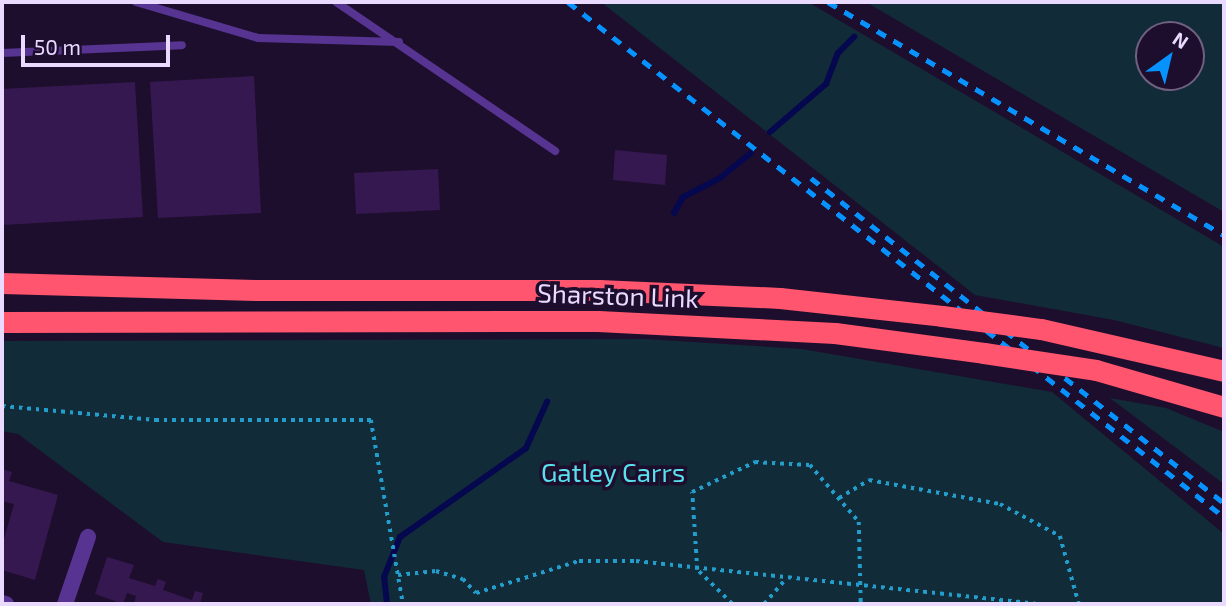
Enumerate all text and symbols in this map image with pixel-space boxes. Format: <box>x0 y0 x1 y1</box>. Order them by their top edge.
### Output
scale bar <box>24 21 173 65</box>
north arrow <box>1135 21 1205 91</box>
text: N <box>1169 26 1193 53</box>
text: 50 m <box>34 34 81 59</box>
street label: Sharston Link <box>537 277 699 313</box>
park label: Gatley Carrs <box>541 456 685 488</box>

